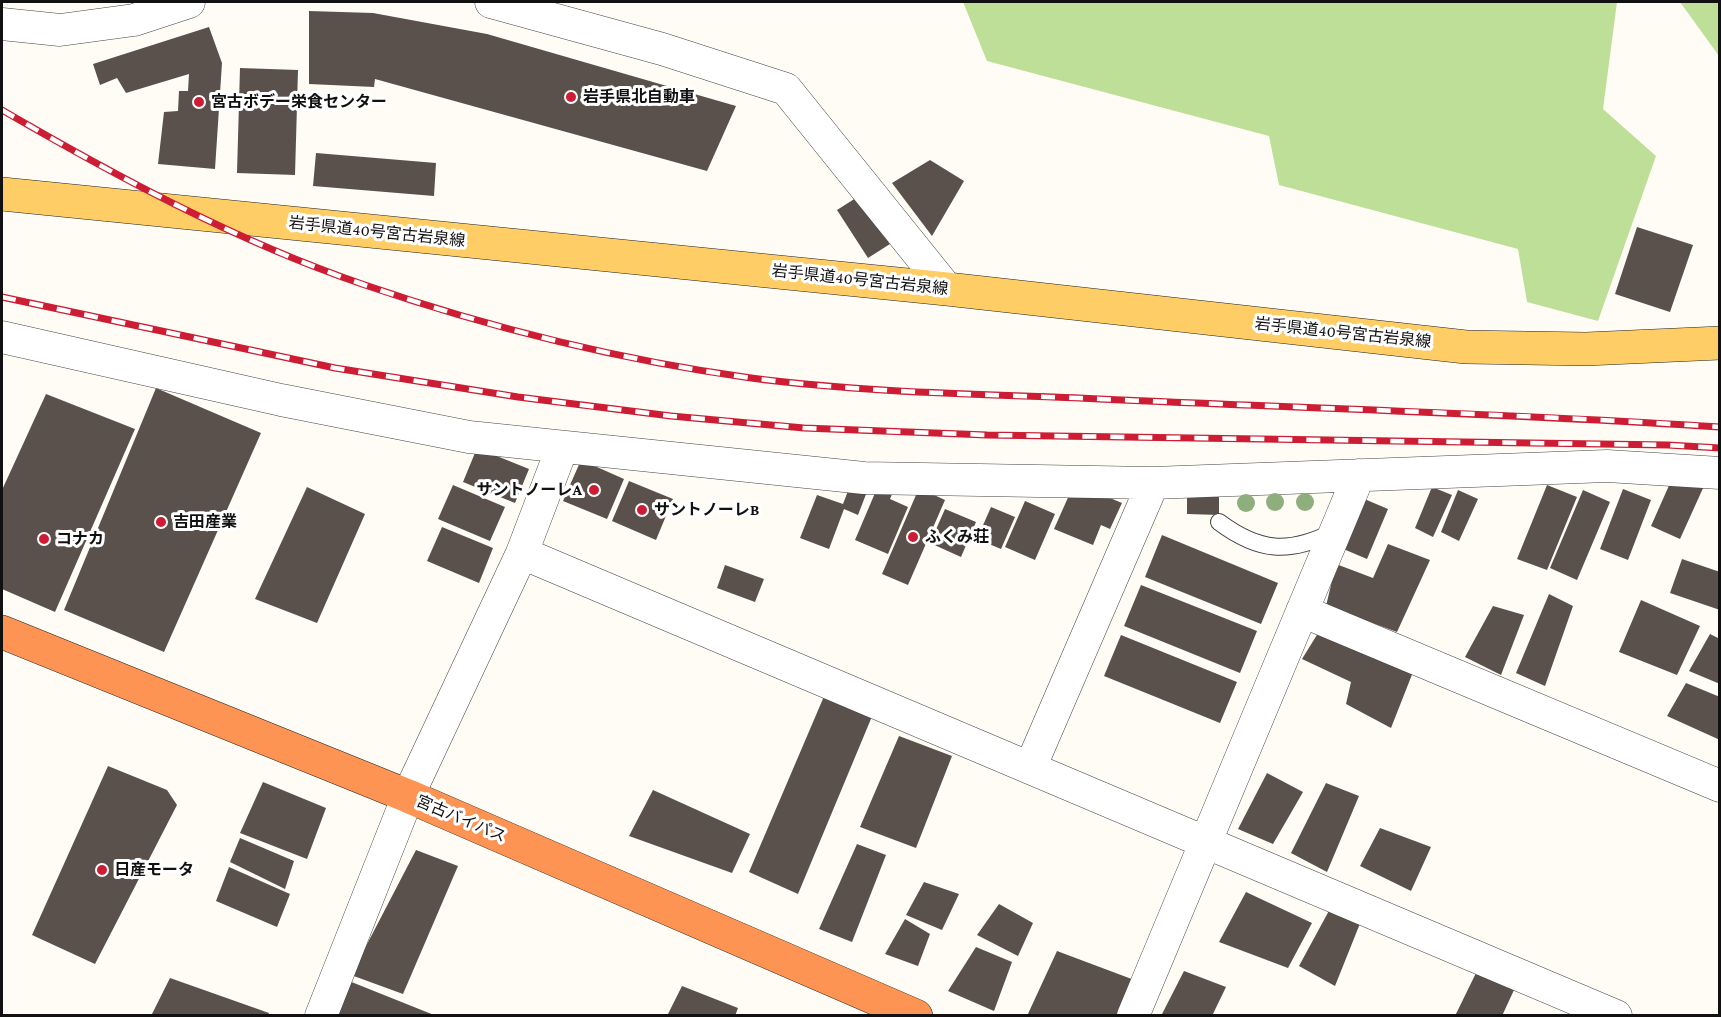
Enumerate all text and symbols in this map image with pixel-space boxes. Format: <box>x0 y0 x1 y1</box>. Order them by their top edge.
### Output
place label: 岩手県北自動車 <box>583 87 695 107</box>
marker: 岩手県北自動車 <box>564 90 578 104</box>
place label: 宮古ボデー栄食センター <box>211 92 387 112</box>
marker: 宮古ボデー栄食センター <box>192 95 206 109</box>
street label: 岩手県道40号宮古岩泉線 <box>288 213 466 251</box>
street label: 岩手県道40号宮古岩泉線 <box>771 261 949 299</box>
street label: 岩手県道40号宮古岩泉線 <box>1254 314 1432 352</box>
place label: サントノーレA <box>476 480 582 500</box>
marker: サントノーレA <box>587 483 601 497</box>
place label: サントノーレB <box>654 500 759 520</box>
marker: サントノーレB <box>635 503 649 517</box>
place label: 吉田産業 <box>173 512 237 532</box>
marker: 吉田産業 <box>154 515 168 529</box>
place label: ふくみ荘 <box>925 527 989 547</box>
place label: コナカ <box>56 529 104 549</box>
marker: ふくみ荘 <box>906 530 920 544</box>
marker: コナカ <box>37 532 51 546</box>
street label: 宮古バイパス <box>413 791 509 847</box>
place label: 日産モータ <box>114 860 194 880</box>
marker: 日産モータ <box>95 863 109 877</box>

